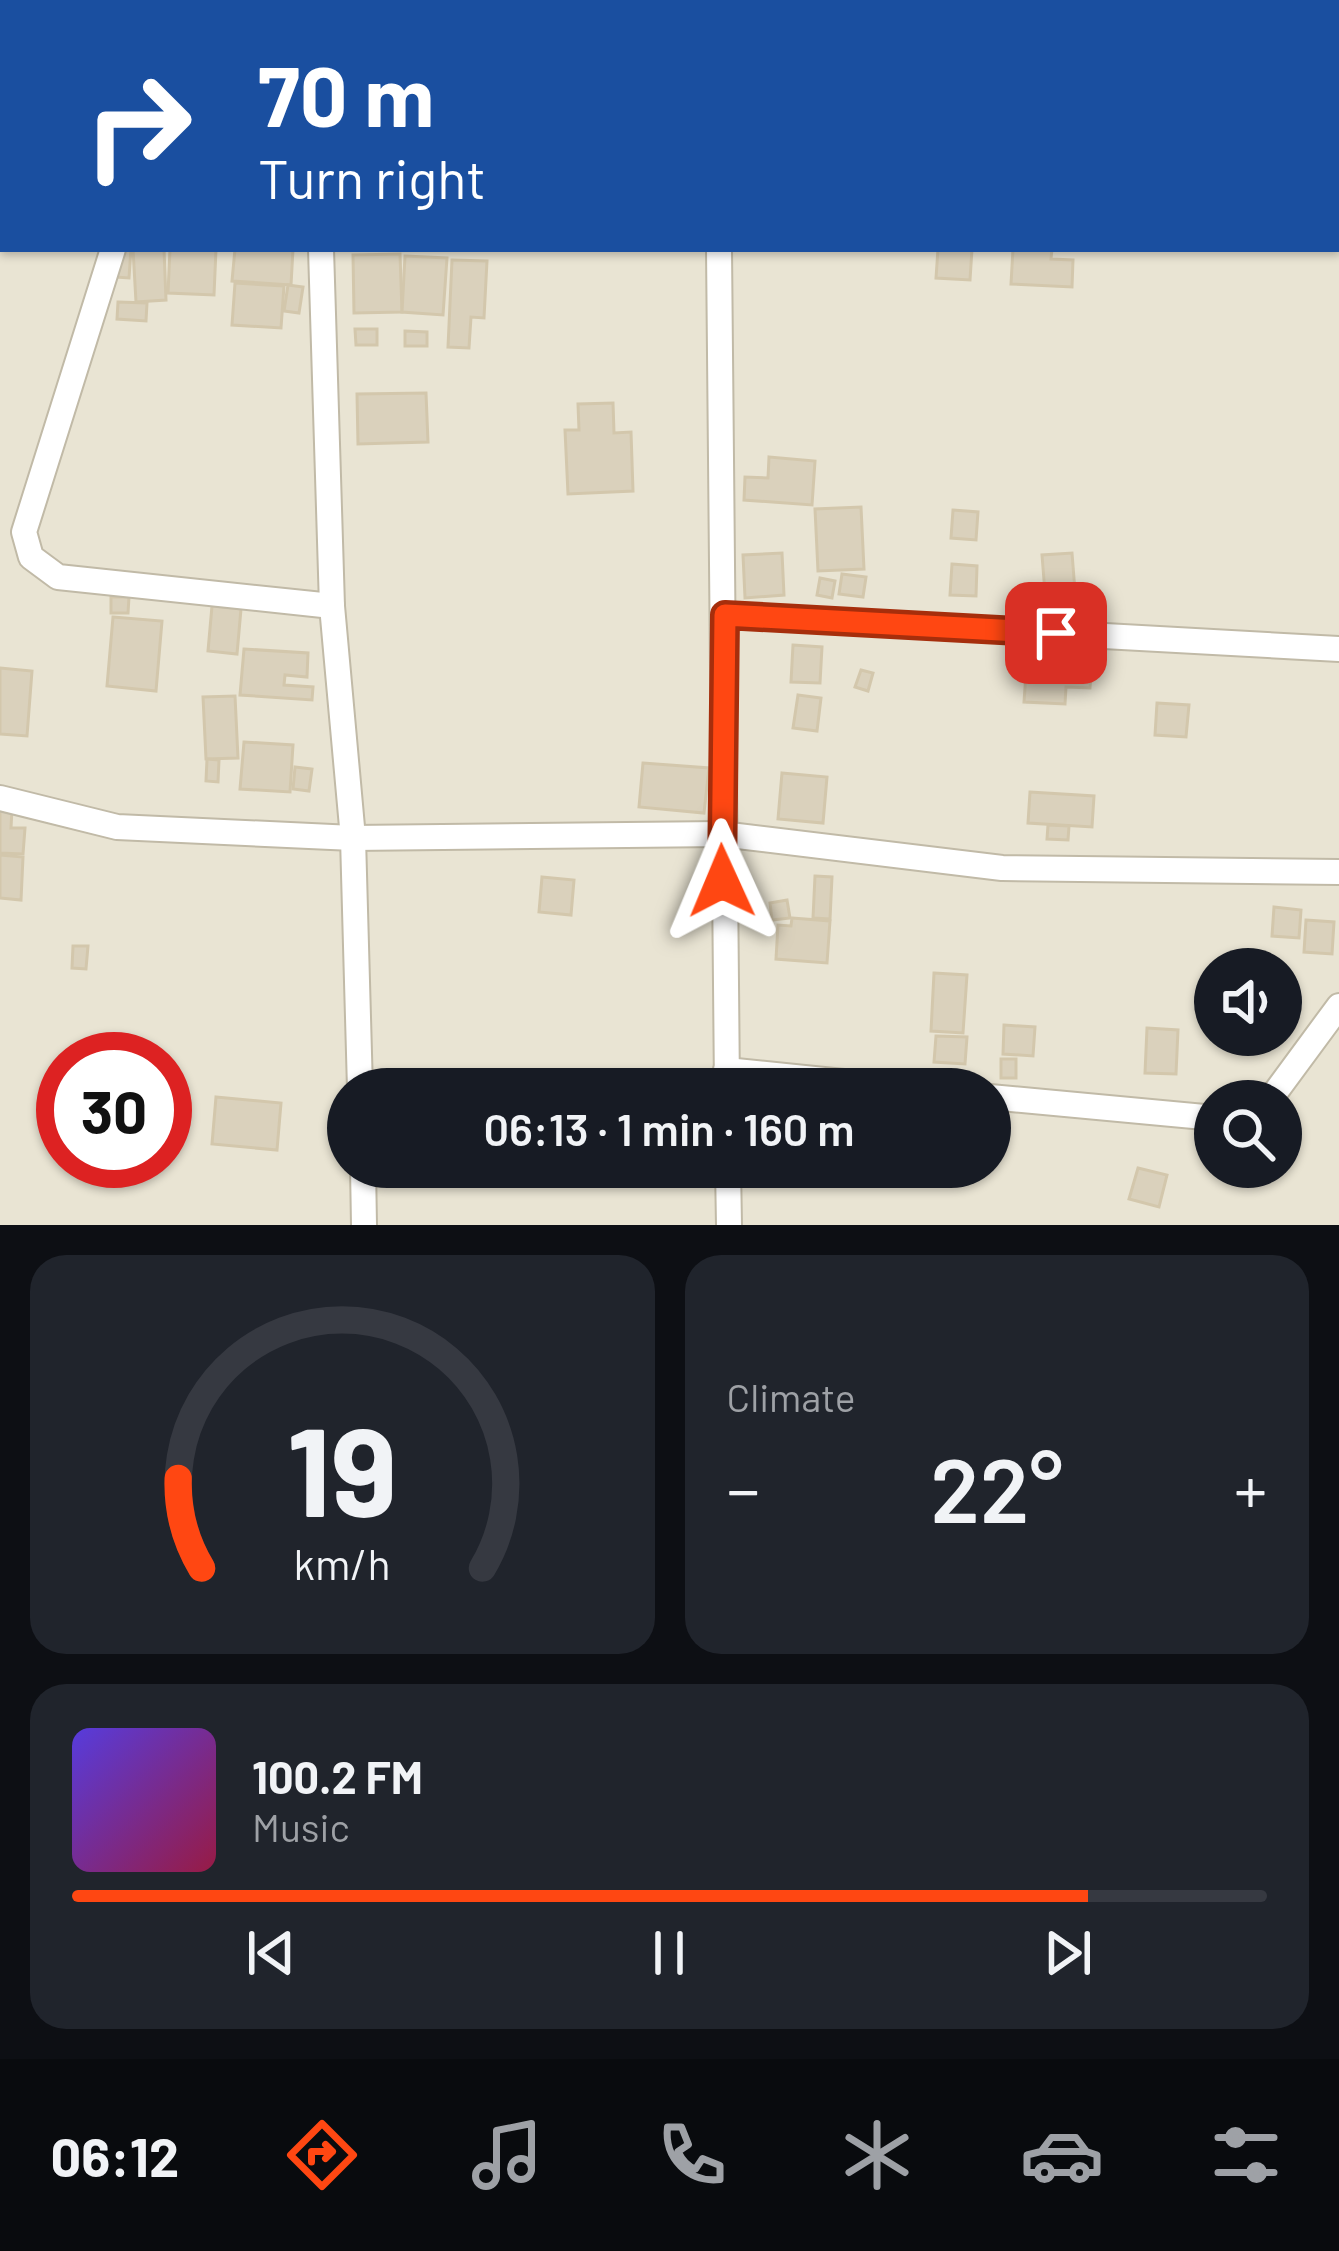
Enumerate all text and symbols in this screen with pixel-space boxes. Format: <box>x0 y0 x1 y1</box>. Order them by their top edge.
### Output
text: 70 m <box>258 43 434 144</box>
icon: right <box>60 48 216 204</box>
text: Turn right <box>258 145 486 210</box>
pin <box>1005 582 1107 684</box>
icon: arrive <box>1023 600 1089 666</box>
position arrow <box>659 818 785 944</box>
map controls <box>1194 948 1302 1188</box>
button: sound <box>1194 948 1302 1056</box>
speed limit sign: 30 <box>36 1032 192 1188</box>
button: search <box>1194 1080 1302 1188</box>
text: 06:13 · 1 min · 160 m <box>483 1101 855 1155</box>
text: Climate <box>727 1373 856 1420</box>
text: 19 <box>287 1392 397 1542</box>
text: 22° <box>930 1433 1063 1541</box>
text: − <box>727 1448 760 1527</box>
text: + <box>1234 1448 1267 1527</box>
text: km/h <box>294 1536 391 1588</box>
text: 100.2 FM <box>252 1749 423 1803</box>
text: Music <box>252 1803 350 1850</box>
icon: previous <box>238 1920 304 1986</box>
icon: pause <box>636 1920 702 1986</box>
icon: next <box>1035 1920 1101 1986</box>
icon: directions <box>280 2113 364 2197</box>
icon: music <box>465 2113 549 2197</box>
icon: phone <box>650 2113 734 2197</box>
icon: climate <box>835 2113 919 2197</box>
icon: car <box>1020 2113 1104 2197</box>
icon: filters <box>1204 2113 1288 2197</box>
text: 06:12 <box>50 2123 179 2188</box>

